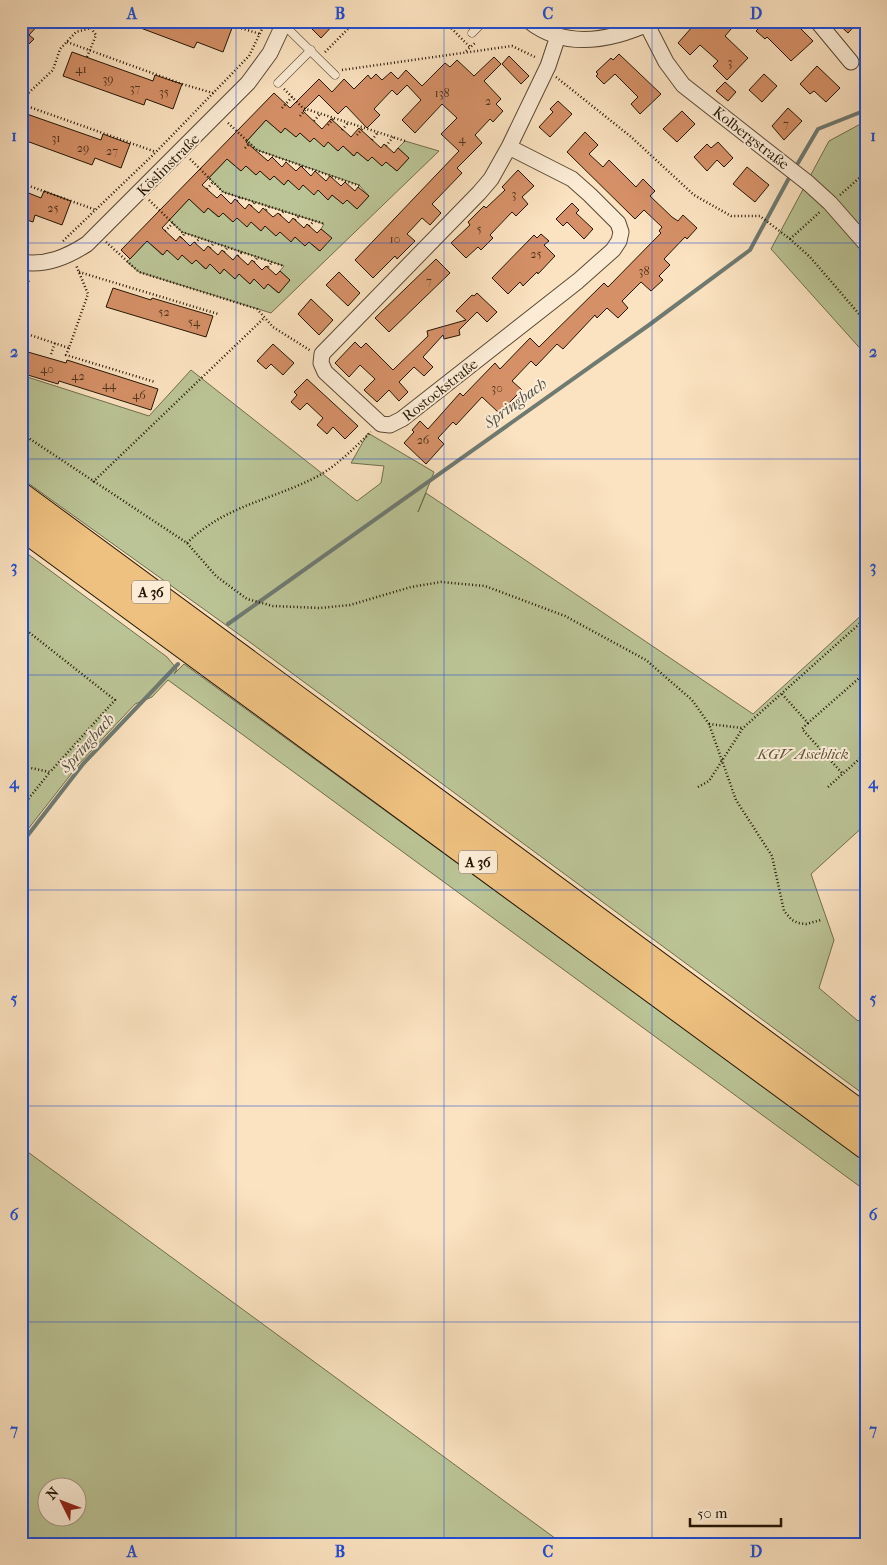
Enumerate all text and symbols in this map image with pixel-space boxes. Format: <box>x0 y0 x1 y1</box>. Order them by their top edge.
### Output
text: A <box>126 4 138 23</box>
text: B <box>335 4 345 23</box>
text: C <box>543 4 554 23</box>
text: D <box>750 4 762 23</box>
house number: 3 <box>728 55 733 69</box>
house number: 41 <box>75 62 87 76</box>
house number: 39 <box>102 72 114 86</box>
house number: 37 <box>130 81 141 95</box>
house number: 35 <box>159 85 169 99</box>
house number: 138 <box>434 86 450 100</box>
house number: 2 <box>485 94 491 108</box>
street label: Kolbergstraße <box>709 103 793 174</box>
house number: 7 <box>783 117 789 131</box>
text: 1 <box>11 126 17 145</box>
text: 1 <box>870 126 876 145</box>
street label: Köslinstraße <box>133 130 203 200</box>
house number: 31 <box>51 131 61 145</box>
house number: 4 <box>458 132 466 146</box>
house number: 29 <box>77 141 89 155</box>
house number: 27 <box>106 144 118 158</box>
house number: 3 <box>512 187 517 201</box>
house number: 25 <box>47 201 59 215</box>
house number: 5 <box>476 222 482 236</box>
house number: 10 <box>390 232 400 246</box>
house number: 25 <box>530 247 542 261</box>
house number: 38 <box>639 264 649 278</box>
house number: 7 <box>426 274 432 288</box>
house number: 52 <box>158 305 170 319</box>
house number: 54 <box>188 315 201 329</box>
text: 2 <box>10 342 18 361</box>
text: 2 <box>869 342 877 361</box>
street label: Rostockstraße <box>399 355 482 425</box>
house number: 40 <box>40 362 54 376</box>
house number: 42 <box>71 369 85 383</box>
water label: Springbach <box>479 374 550 433</box>
house number: 44 <box>102 378 117 392</box>
house number: 30 <box>491 381 503 395</box>
house number: 46 <box>132 388 146 402</box>
house number: 26 <box>417 433 430 447</box>
text: 3 <box>11 557 17 577</box>
text: 3 <box>870 557 876 577</box>
road number: A 36 <box>132 580 170 604</box>
water label: Springbach <box>55 709 119 777</box>
park label: KGV Asseblick <box>756 745 849 763</box>
text: 4 <box>8 773 20 793</box>
text: 4 <box>867 773 879 793</box>
road number: A 36 <box>459 850 497 874</box>
text: 5 <box>11 989 18 1008</box>
text: 5 <box>870 989 877 1008</box>
text: 6 <box>10 1205 19 1224</box>
text: 6 <box>869 1205 878 1224</box>
text: 7 <box>9 1420 18 1439</box>
text: 7 <box>868 1420 877 1439</box>
north arrow <box>38 1478 88 1528</box>
text: N <box>43 1484 63 1503</box>
scale bar <box>690 1495 781 1527</box>
text: 50 m <box>697 1504 728 1522</box>
text: A <box>126 1542 138 1561</box>
text: B <box>335 1542 345 1561</box>
text: C <box>543 1542 554 1561</box>
text: D <box>750 1542 762 1561</box>

